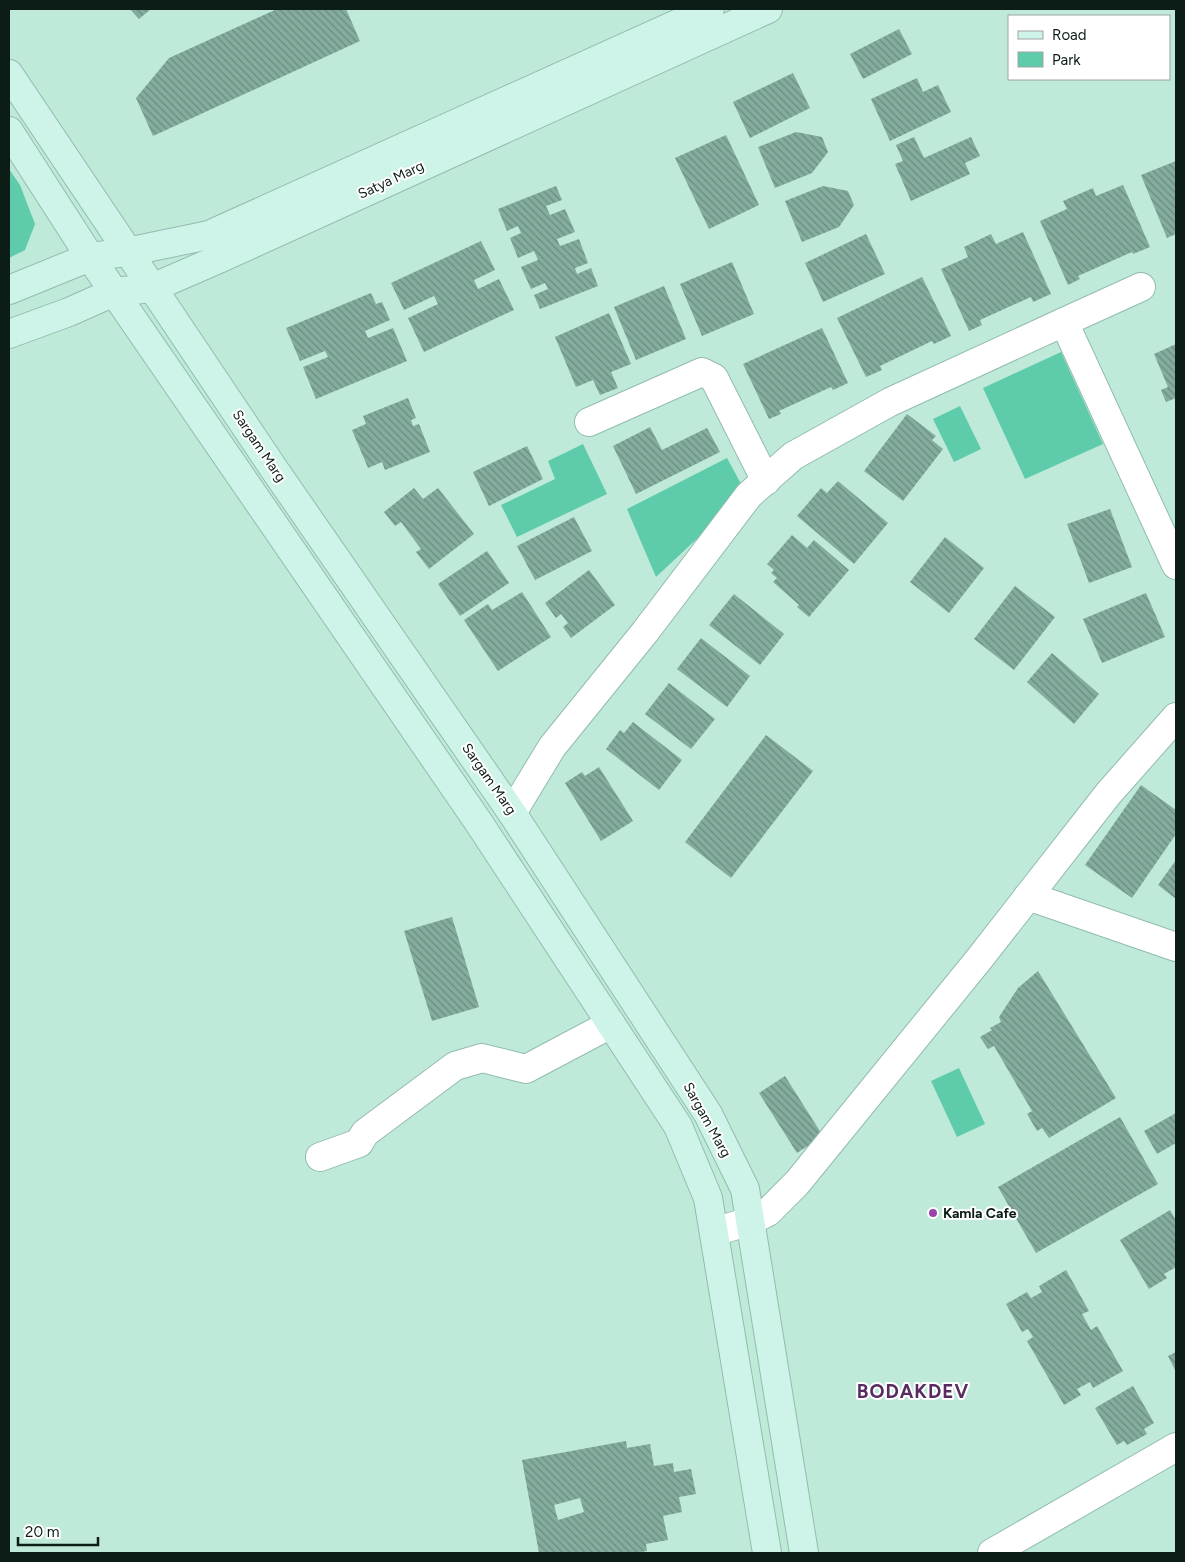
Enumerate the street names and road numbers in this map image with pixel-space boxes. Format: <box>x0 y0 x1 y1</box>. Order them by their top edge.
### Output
street label: Satya Marg <box>355 157 427 203</box>
street label: Sargam Marg <box>229 407 289 485</box>
street label: Sargam Marg <box>458 740 520 818</box>
street label: Sargam Marg <box>679 1080 735 1160</box>

